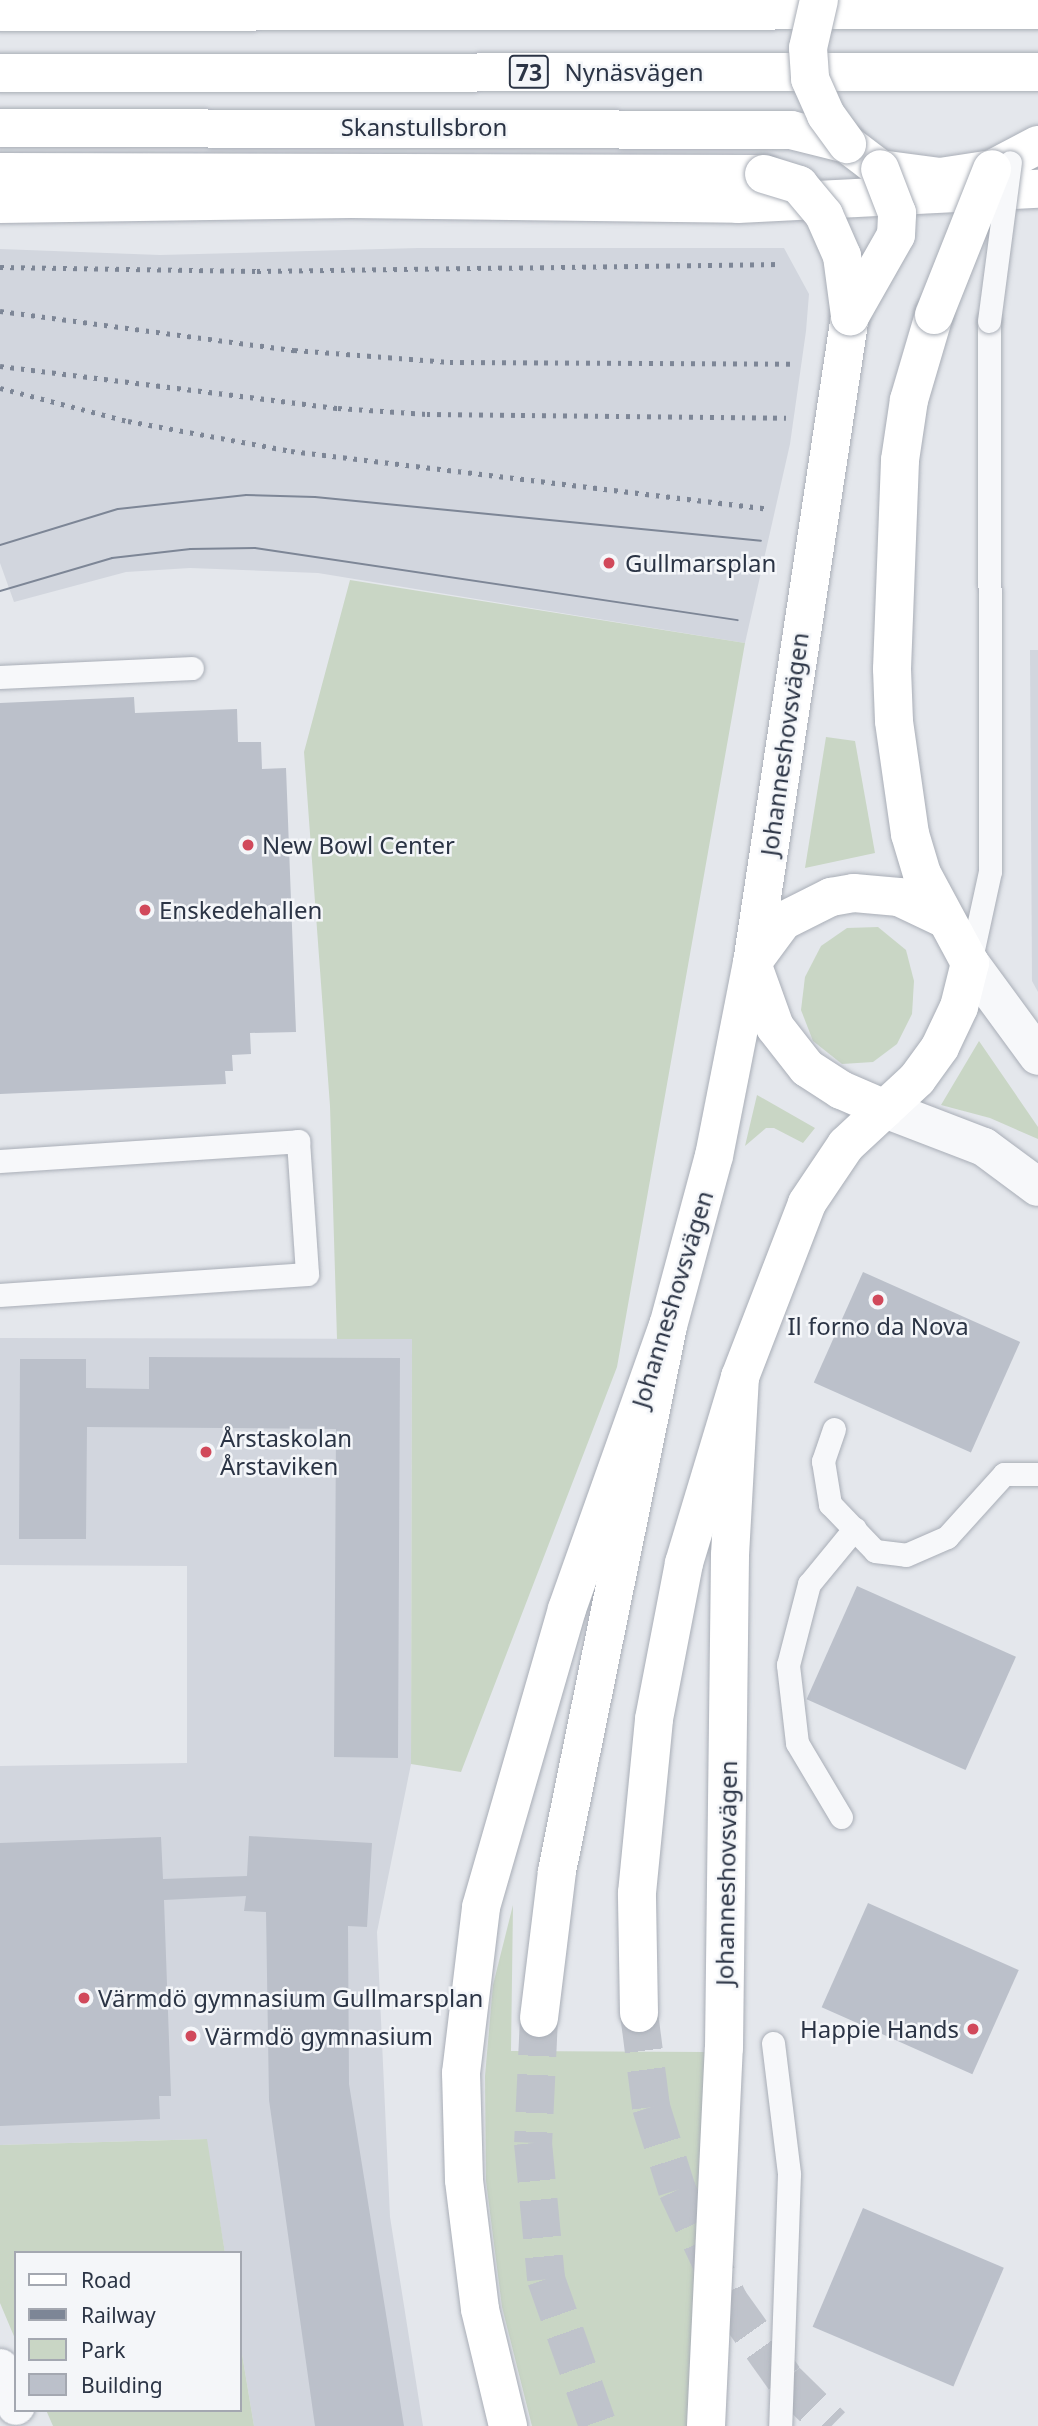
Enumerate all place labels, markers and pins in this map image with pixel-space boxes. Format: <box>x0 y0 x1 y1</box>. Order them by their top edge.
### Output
place label: Gullmarsplan <box>625 549 776 577</box>
marker: Gullmarsplan <box>599 553 619 573</box>
place label: New Bowl Center <box>262 831 455 859</box>
marker: New Bowl Center <box>240 837 256 853</box>
place label: Enskedehallen <box>159 896 322 924</box>
marker: Enskedehallen <box>137 902 153 918</box>
marker: Il forno da Nova <box>870 1292 886 1308</box>
place label: Il forno da Nova <box>787 1312 969 1340</box>
place label: Årstaskolan Årstaviken <box>220 1424 352 1480</box>
marker: Årstaskolan Årstaviken <box>198 1444 214 1460</box>
place label: Värmdö gymnasium Gullmarsplan <box>98 1984 483 2012</box>
marker: Värmdö gymnasium Gullmarsplan <box>76 1990 92 2006</box>
place label: Happie Hands <box>800 2015 959 2043</box>
marker: Happie Hands <box>965 2021 981 2037</box>
place label: Värmdö gymnasium <box>205 2022 433 2050</box>
marker: Värmdö gymnasium <box>183 2028 199 2044</box>

